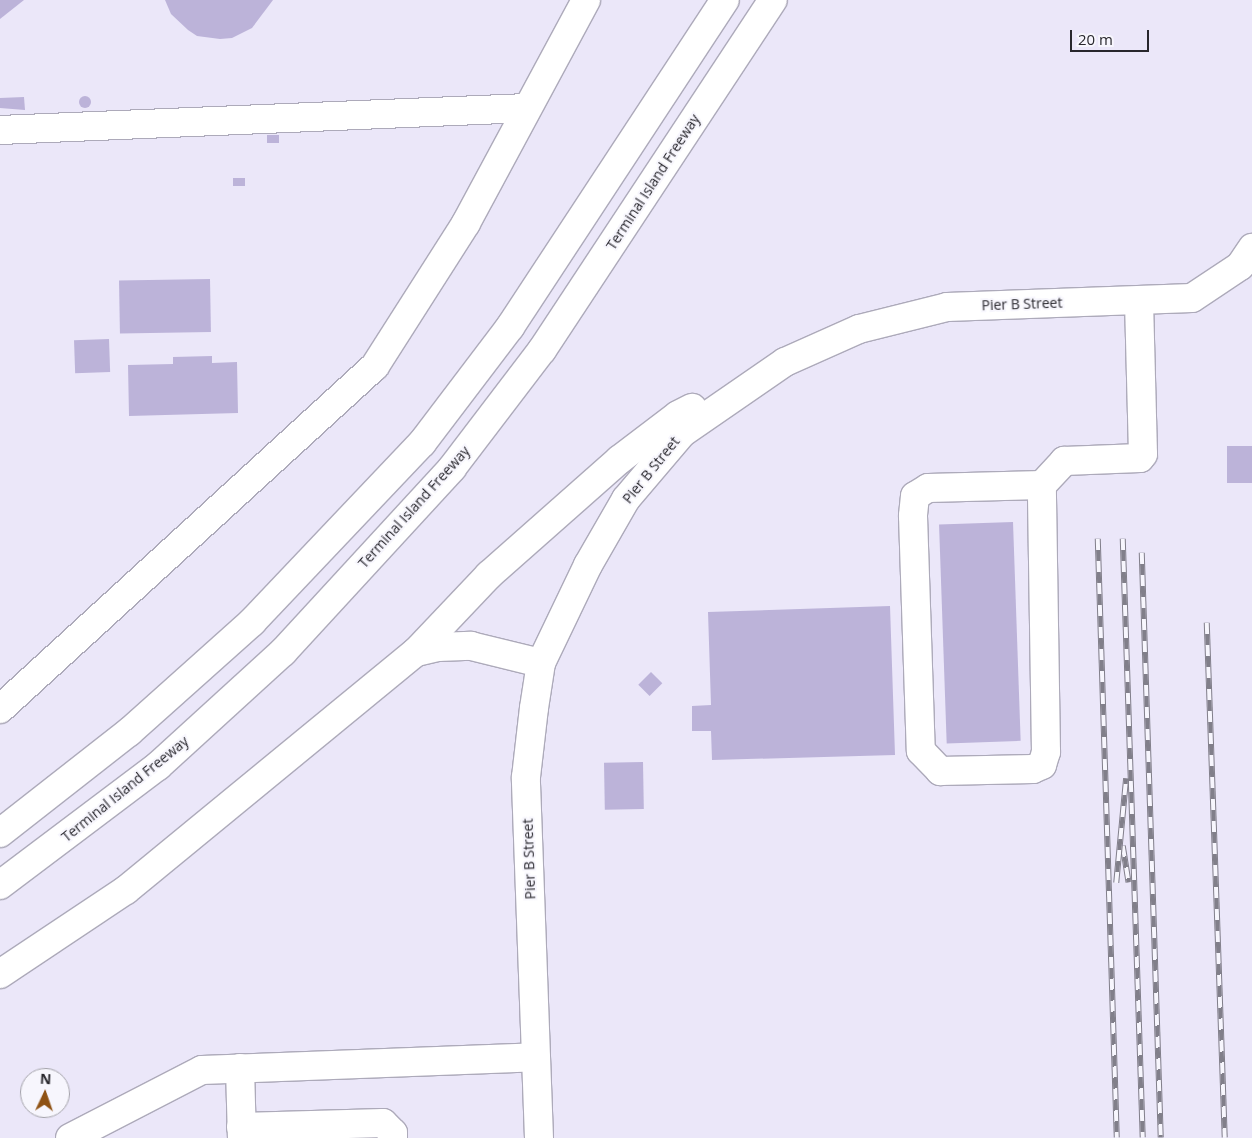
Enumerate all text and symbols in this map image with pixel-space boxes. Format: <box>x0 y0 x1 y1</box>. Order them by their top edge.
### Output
scale bar <box>1072 20 1151 52</box>
text: 20 m <box>1078 29 1113 49</box>
street label: Terminal Island Freeway <box>603 111 703 253</box>
street label: Pier B Street <box>981 294 1063 314</box>
street label: Pier B Street <box>619 433 683 507</box>
street label: Terminal Island Freeway <box>355 443 473 571</box>
street label: Terminal Island Freeway <box>58 733 192 845</box>
street label: Pier B Street <box>519 818 539 900</box>
north arrow <box>20 1068 70 1118</box>
text: N <box>40 1069 52 1088</box>

